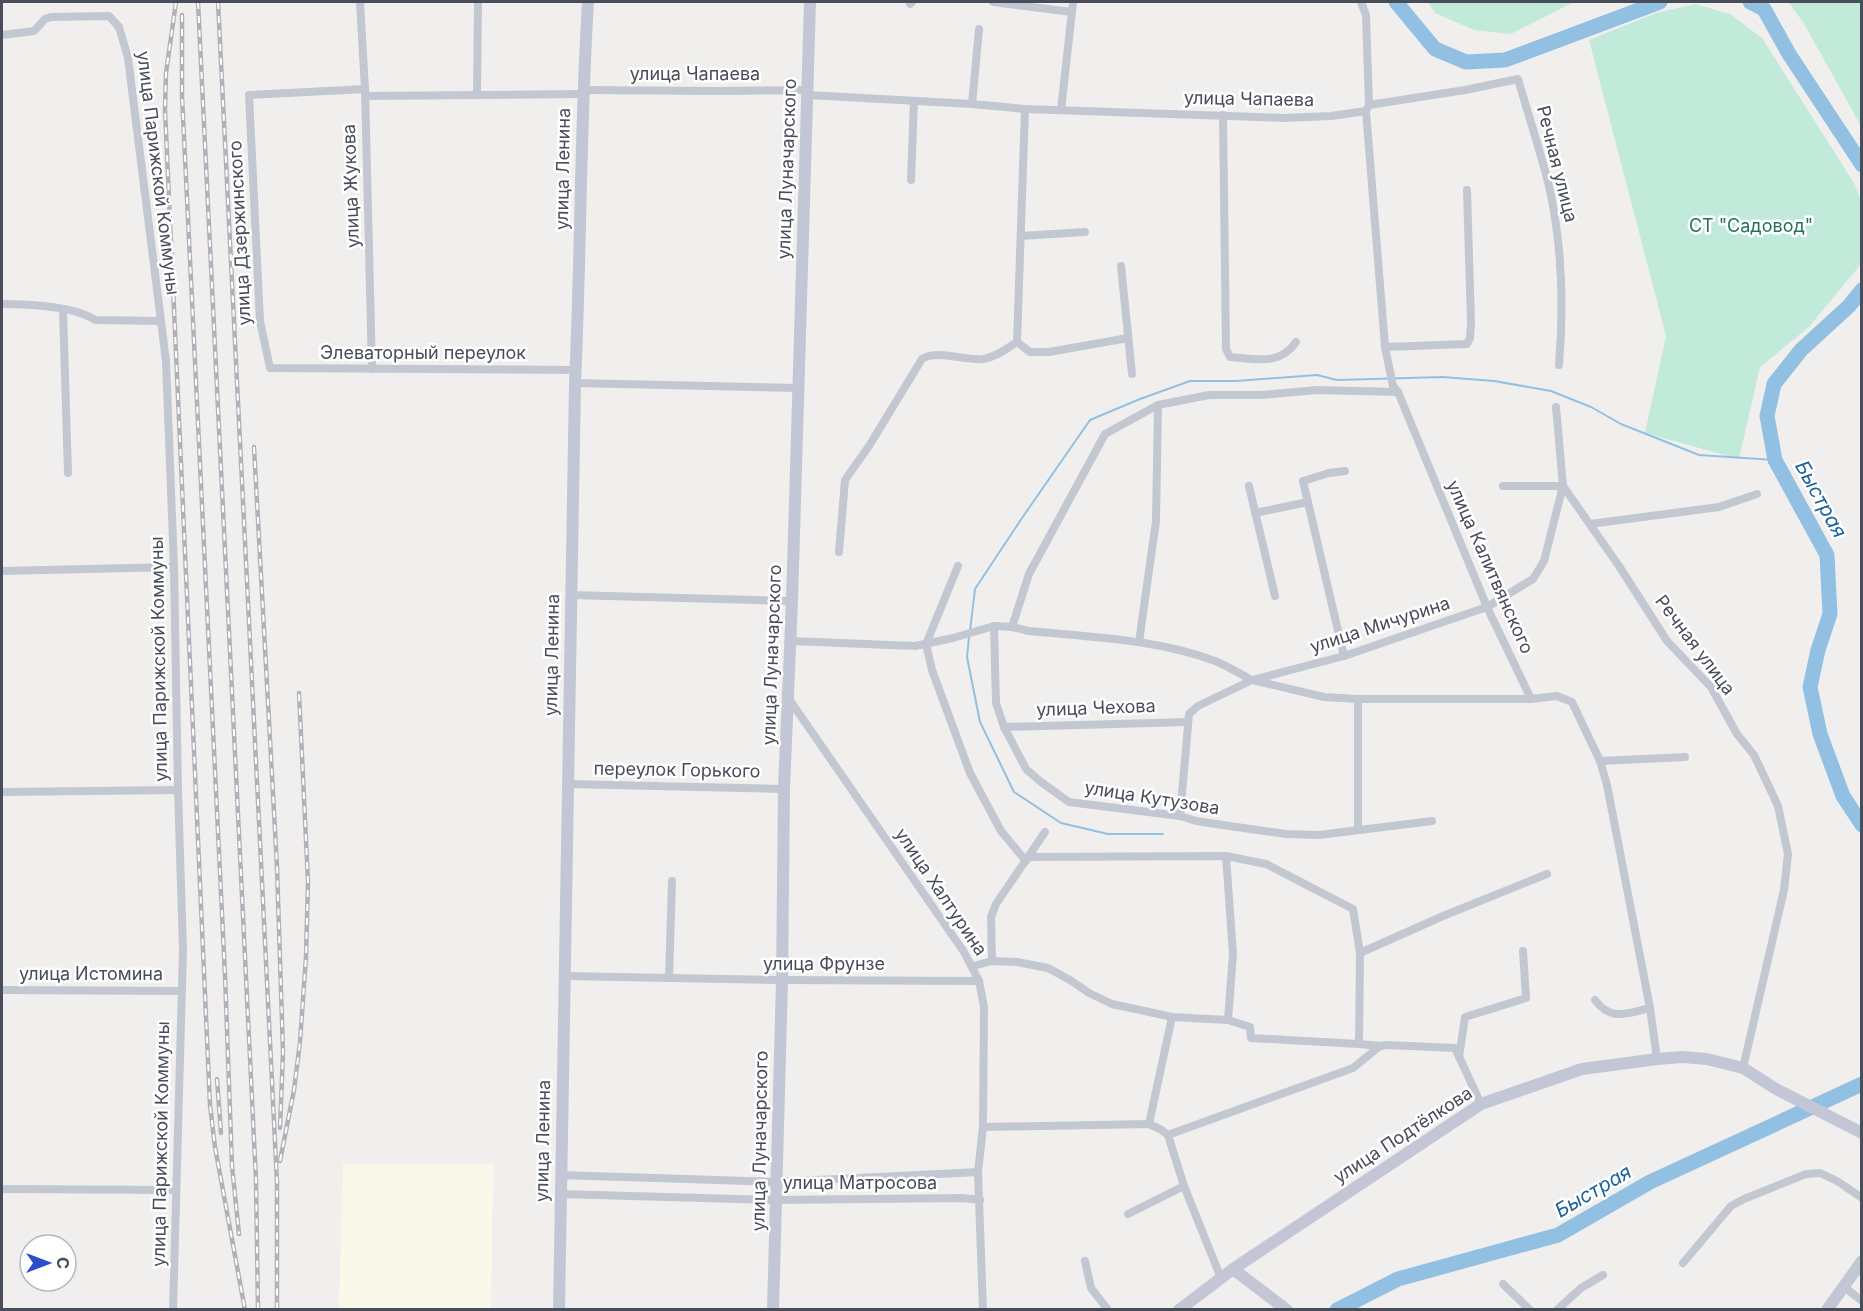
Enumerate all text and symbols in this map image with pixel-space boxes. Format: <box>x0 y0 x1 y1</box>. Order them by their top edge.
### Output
street label: улица Парижской Коммуны <box>133 50 184 296</box>
street label: улица Чапаева <box>630 63 760 84</box>
street label: улица Луначарского <box>773 78 800 260</box>
street label: улица Чапаева <box>1184 87 1314 110</box>
street label: Речная улица <box>1533 103 1582 224</box>
street label: улица Ленина <box>551 108 574 230</box>
street label: улица Жукова <box>338 124 363 248</box>
street label: улица Дзержинского <box>224 140 255 326</box>
park label: СТ "Садовод" <box>1689 215 1813 236</box>
street label: Элеваторный переулок <box>320 342 526 363</box>
water label: Быстрая <box>1790 456 1852 542</box>
street label: улица Калитвянского <box>1443 477 1538 657</box>
street label: улица Парижской Коммуны <box>146 536 171 782</box>
street label: улица Луначарского <box>758 564 785 746</box>
street label: Речная улица <box>1651 591 1740 699</box>
street label: улица Мичурина <box>1307 592 1452 657</box>
street label: улица Ленина <box>540 594 563 716</box>
street label: улица Чехова <box>1036 695 1156 720</box>
street label: переулок Горького <box>593 758 761 781</box>
street label: улица Кутузова <box>1083 776 1221 819</box>
street label: улица Халтурина <box>891 824 992 959</box>
street label: улица Фрунзе <box>763 953 885 974</box>
street label: улица Истомина <box>19 963 163 984</box>
street label: улица Парижской Коммуны <box>148 1021 173 1267</box>
street label: улица Луначарского <box>747 1050 772 1232</box>
street label: улица Ленина <box>531 1080 554 1202</box>
street label: улица Подтёлкова <box>1329 1082 1476 1187</box>
water label: Быстрая <box>1550 1159 1636 1223</box>
street label: улица Матросова <box>783 1172 937 1193</box>
north arrow <box>18 1233 78 1293</box>
text: С <box>53 1257 73 1269</box>

